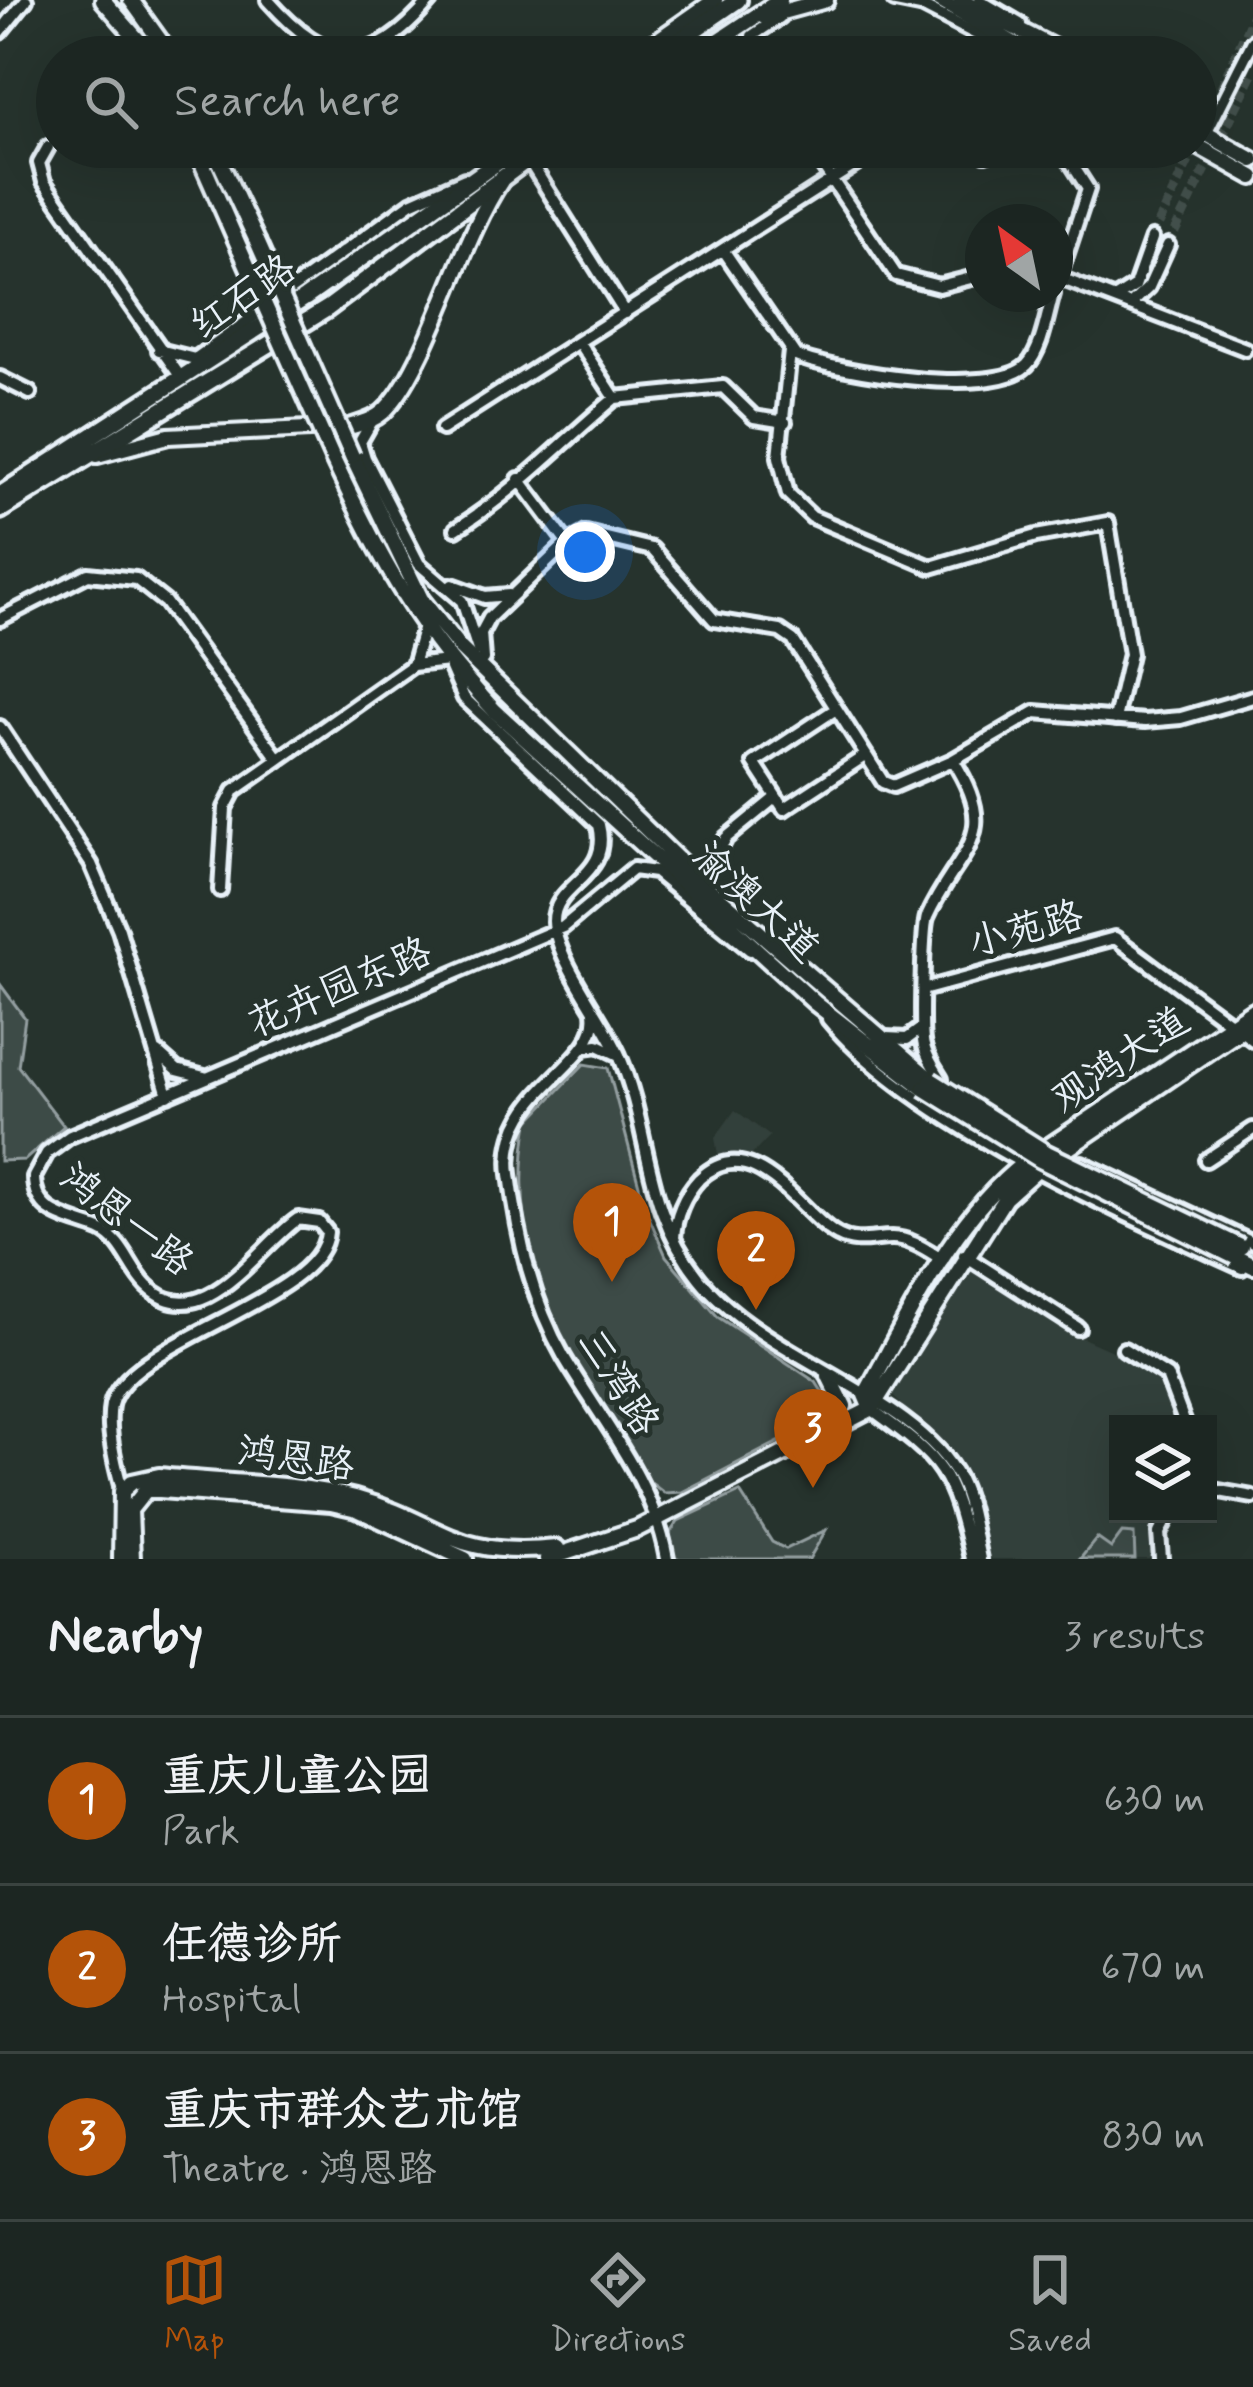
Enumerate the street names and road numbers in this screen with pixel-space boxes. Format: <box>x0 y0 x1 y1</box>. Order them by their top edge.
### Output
street label: 红石路 <box>181 244 307 352</box>
street label: 渝澳大道 <box>681 831 829 975</box>
street label: 小苑路 <box>963 891 1089 971</box>
street label: 花卉园东路 <box>240 927 440 1051</box>
street label: 观鸿大道 <box>1042 996 1200 1126</box>
street label: 鸿恩一路 <box>49 1153 203 1289</box>
street label: 三湾路 <box>564 1320 670 1446</box>
street label: 鸿恩路 <box>235 1427 357 1493</box>

